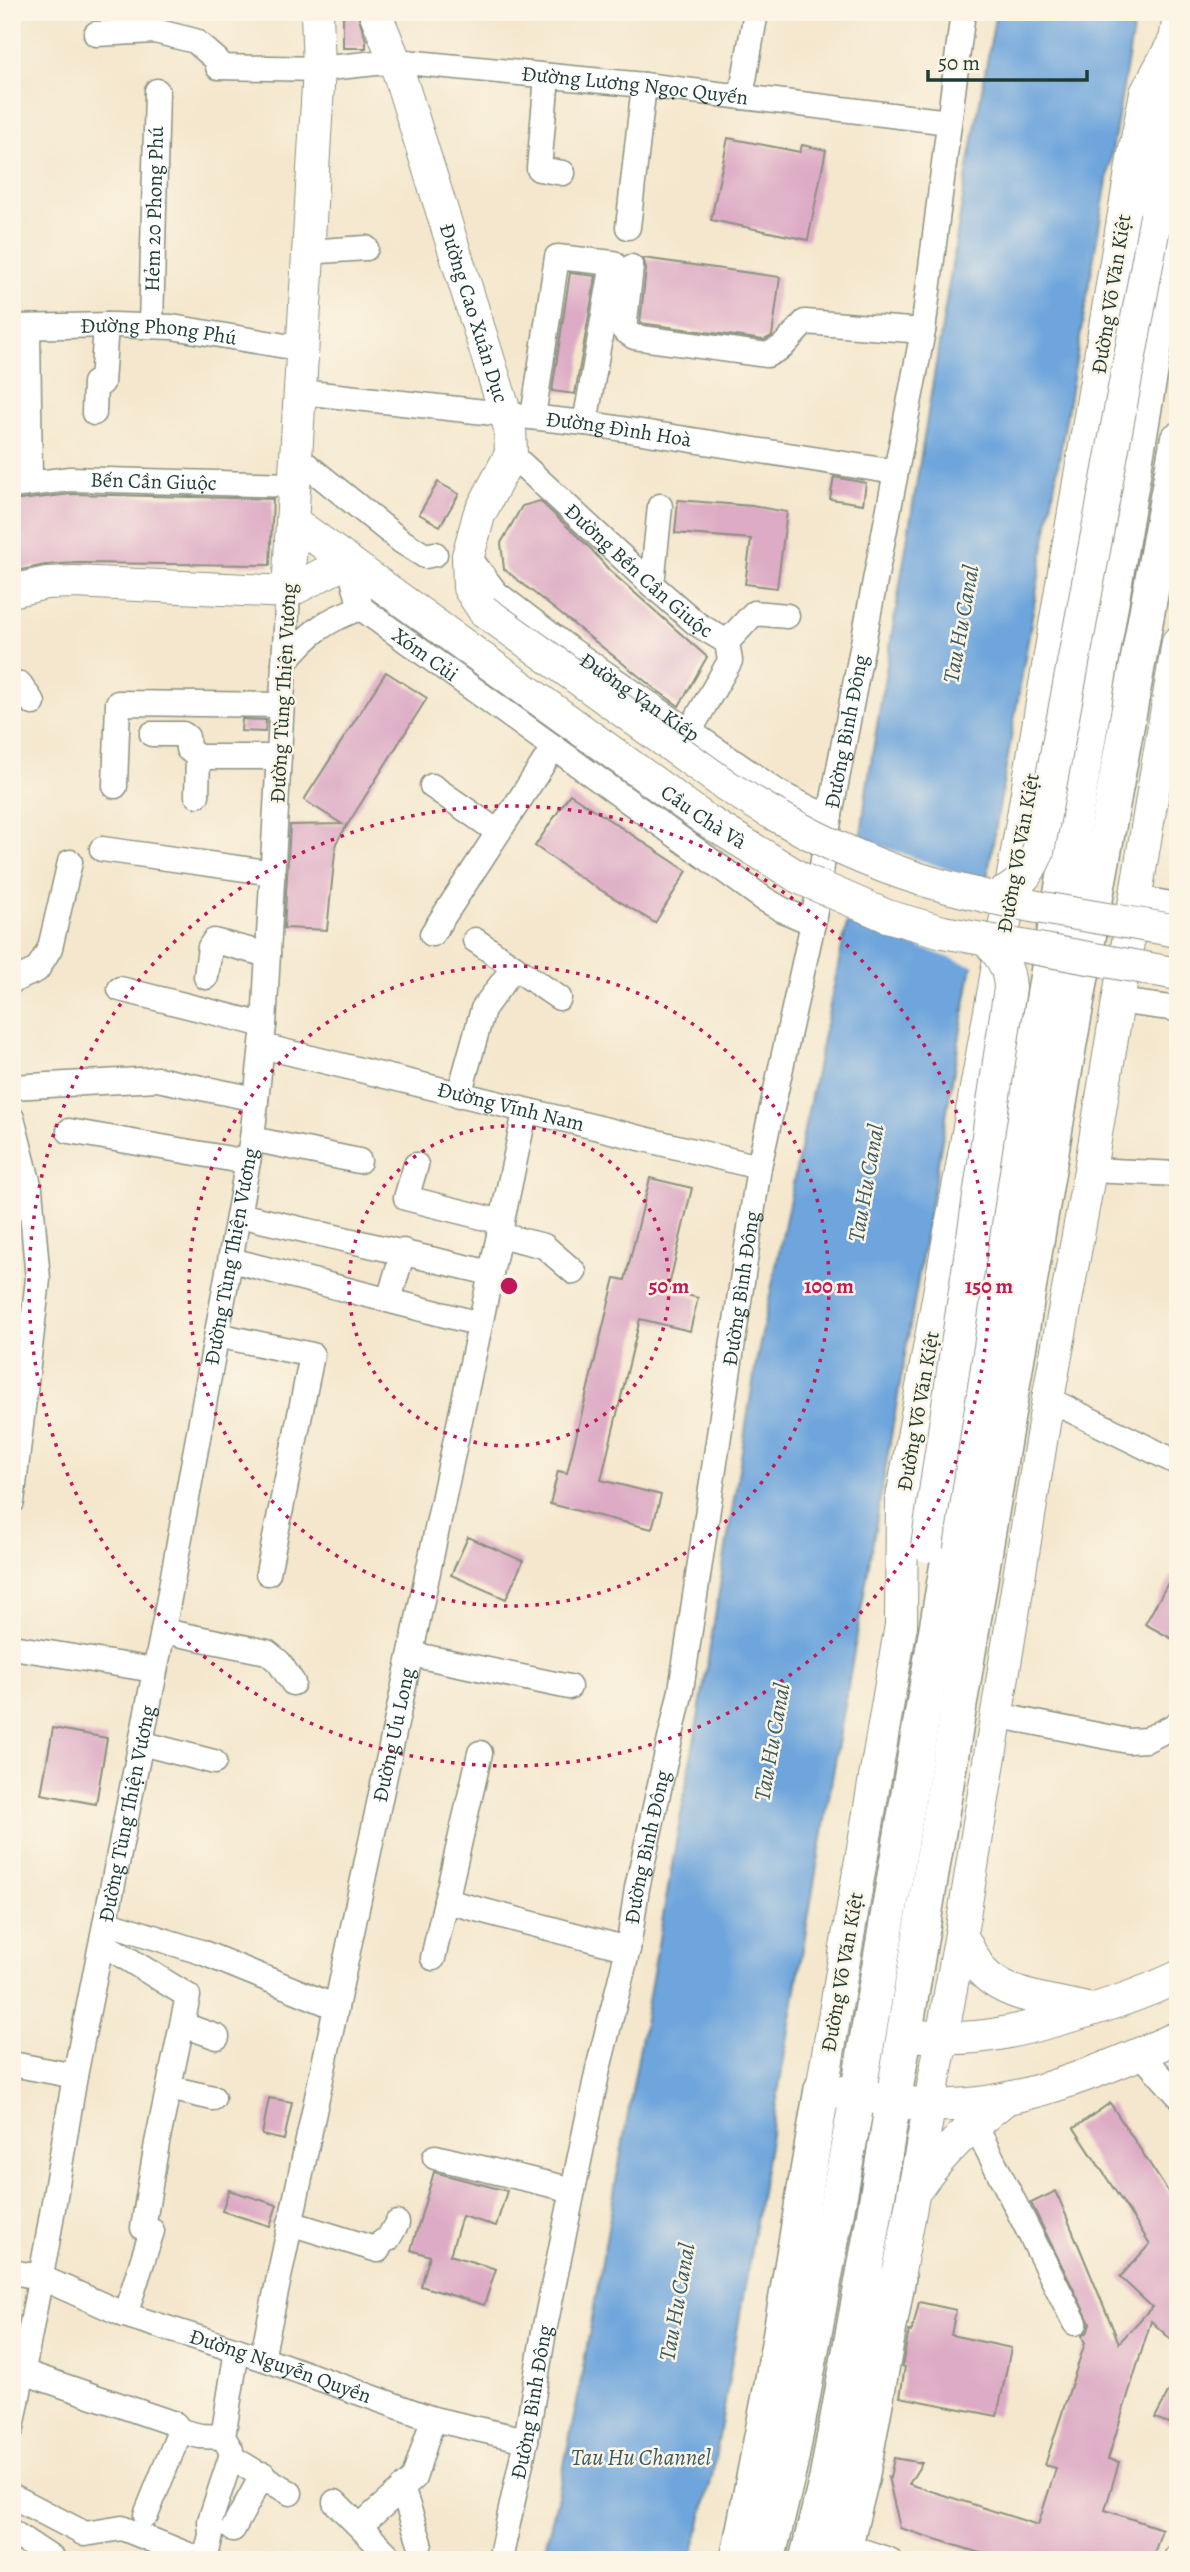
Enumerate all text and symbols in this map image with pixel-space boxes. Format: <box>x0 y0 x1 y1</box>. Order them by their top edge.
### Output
scale bar <box>928 38 1087 82</box>
text: 50 m <box>938 49 980 77</box>
street label: Đường Lương Ngọc Quyến <box>520 59 750 112</box>
street label: Hẻm 20 Phong Phú <box>138 125 170 292</box>
street label: Đường Võ Văn Kiệt <box>1085 212 1137 376</box>
street label: Đường Cao Xuân Dục <box>433 220 515 406</box>
street label: Đường Phong Phú <box>80 311 240 352</box>
street label: Đường Đình Hoà <box>544 405 694 454</box>
street label: Bến Cần Giuộc <box>90 466 217 497</box>
street label: Đường Bến Cần Giuộc <box>559 497 718 644</box>
water label: Tau Hu Canal <box>935 562 987 685</box>
street label: Đường Tùng Thiện Vương <box>263 582 303 804</box>
street label: Xóm Củi <box>386 621 464 688</box>
street label: Đường Vạn Kiếp <box>574 646 705 748</box>
street label: Đường Bình Đông <box>818 652 875 811</box>
street label: Đường Võ Văn Kiệt <box>990 771 1046 935</box>
street label: Cầu Chà Và <box>655 778 752 856</box>
street label: Đường Vĩnh Nam <box>434 1075 587 1138</box>
water label: Tau Hu Canal <box>840 1121 892 1244</box>
street label: Đường Tùng Thiện Vương <box>197 1145 264 1367</box>
street label: Đường Bình Đông <box>716 1209 766 1368</box>
text: 50 m <box>649 1272 690 1300</box>
text: 100 m <box>804 1272 854 1300</box>
text: 150 m <box>965 1272 1014 1300</box>
centre of rings <box>497 1274 521 1298</box>
street label: Đường Võ Văn Kiệt <box>890 1329 946 1493</box>
street label: Đường Ưu Long <box>366 1664 421 1805</box>
water label: Tau Hu Canal <box>746 1680 798 1803</box>
street label: Đường Tùng Thiện Vương <box>92 1702 162 1925</box>
street label: Đường Bình Đông <box>618 1767 677 1926</box>
street label: Đường Võ Văn Kiệt <box>814 1890 870 2054</box>
water label: Tau Hu Canal <box>651 2240 703 2363</box>
street label: Đường Nguyễn Quyền <box>186 2322 375 2410</box>
street label: Đường Bình Đông <box>504 2322 559 2482</box>
water label: Tau Hu Channel <box>571 2442 711 2473</box>

